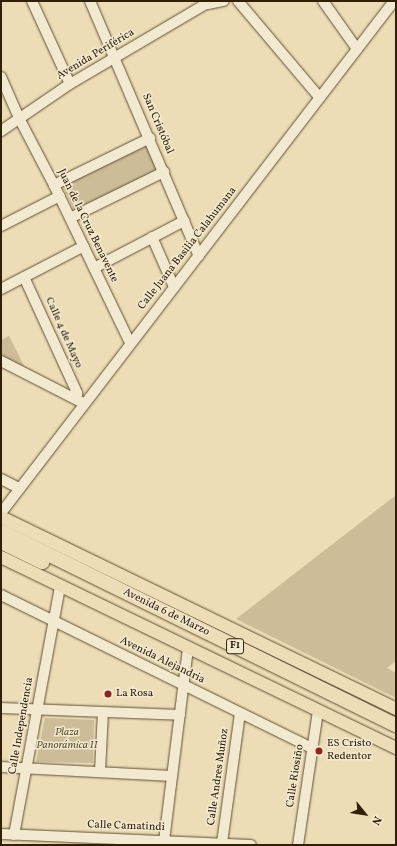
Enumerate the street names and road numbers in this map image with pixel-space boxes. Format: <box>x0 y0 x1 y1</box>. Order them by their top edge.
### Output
street label: Avenida Periférica <box>55 27 137 83</box>
street label: San Cristóbal <box>138 92 176 156</box>
street label: Juan de la Cruz Benavente <box>54 167 120 285</box>
street label: Calle Juana Basilia Calahumana <box>136 185 240 313</box>
street label: Calle 4 de Mayo <box>41 296 85 370</box>
street label: Avenida 6 de Marzo <box>120 586 212 640</box>
street label: Avenida Alejandria <box>117 635 207 687</box>
road number: F1 <box>226 638 244 654</box>
street label: Calle Independencia <box>7 676 37 776</box>
street label: Calle Andres Muñoz <box>206 728 232 826</box>
street label: Calle Riosiño <box>284 743 308 809</box>
street label: Calle Camatindi <box>87 819 165 835</box>

